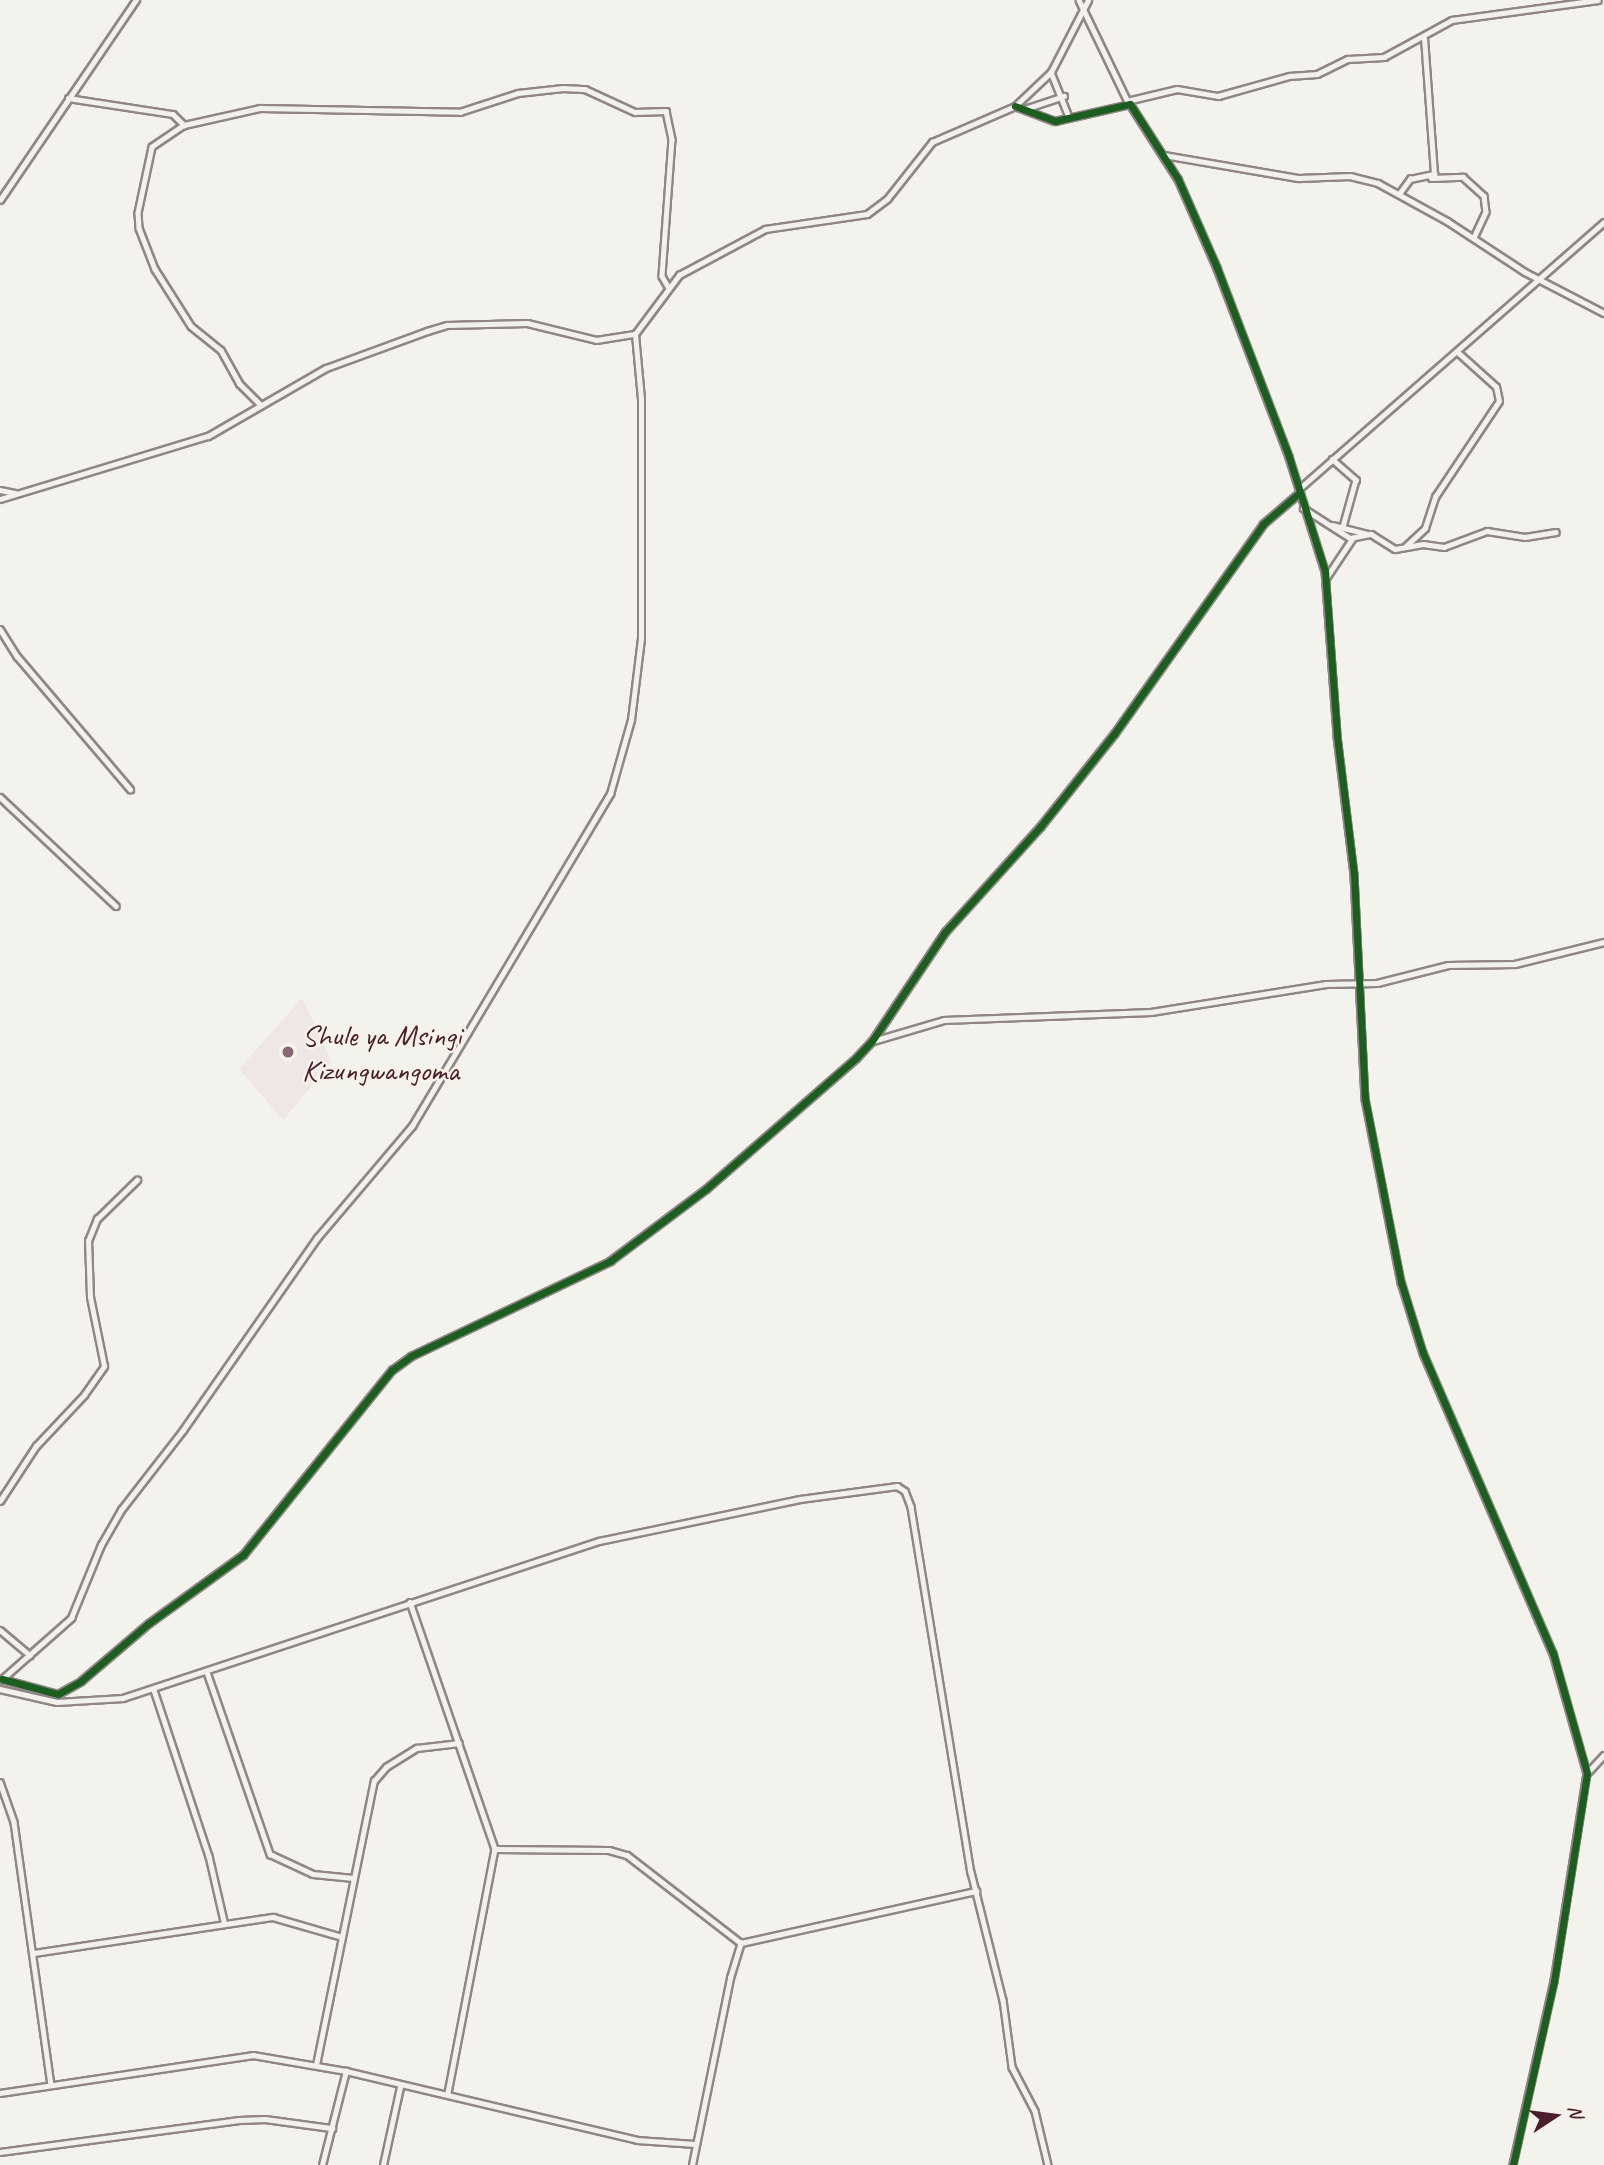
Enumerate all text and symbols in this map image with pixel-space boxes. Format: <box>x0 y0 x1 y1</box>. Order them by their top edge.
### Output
place label: Shule ya Msingi Kizungwangoma <box>302 1017 462 1088</box>
marker: Shule ya Msingi Kizungwangoma <box>280 1044 296 1060</box>
north arrow <box>1520 2081 1590 2151</box>
text: N <box>1562 2103 1588 2120</box>

